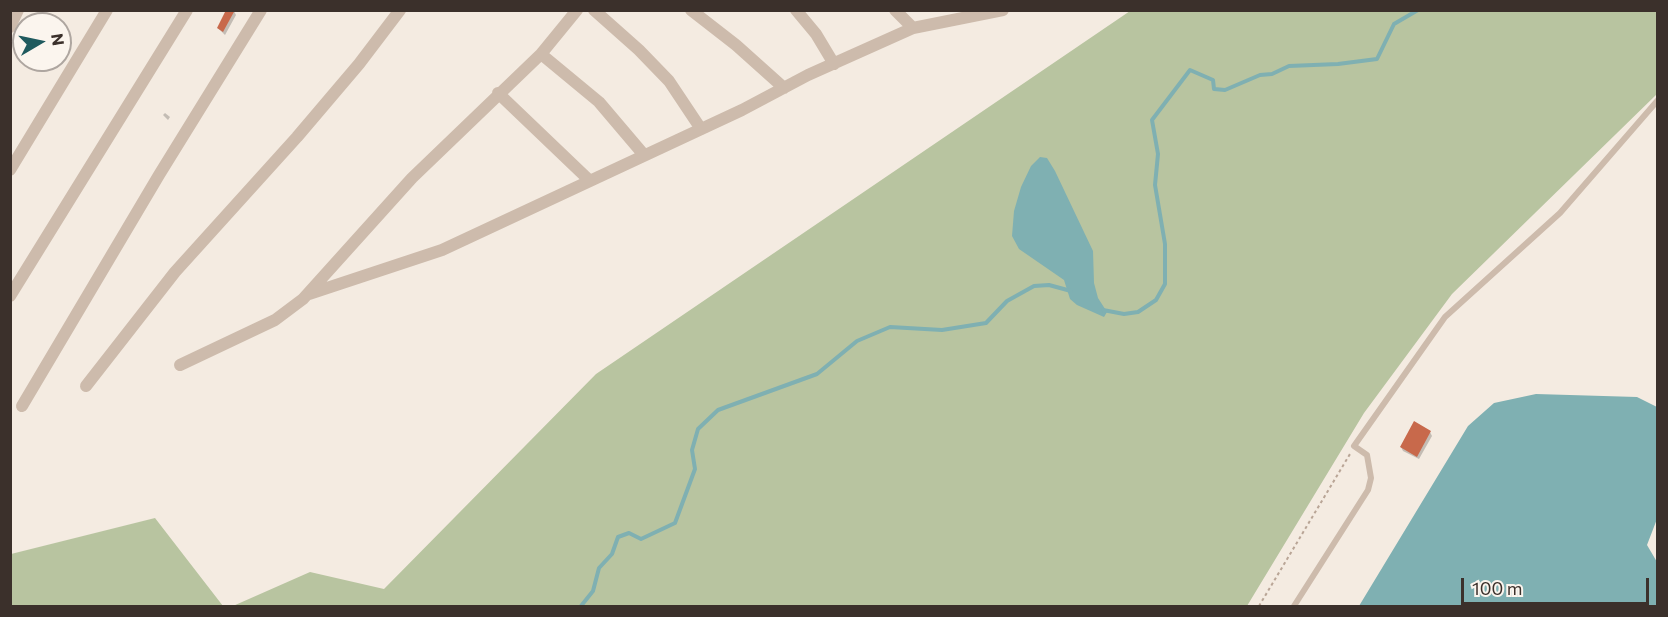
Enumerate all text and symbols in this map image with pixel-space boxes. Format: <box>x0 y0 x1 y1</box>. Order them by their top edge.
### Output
north arrow <box>12 12 72 72</box>
text: N <box>48 32 69 47</box>
scale bar <box>1464 566 1652 604</box>
text: 100 m <box>1472 577 1522 599</box>

